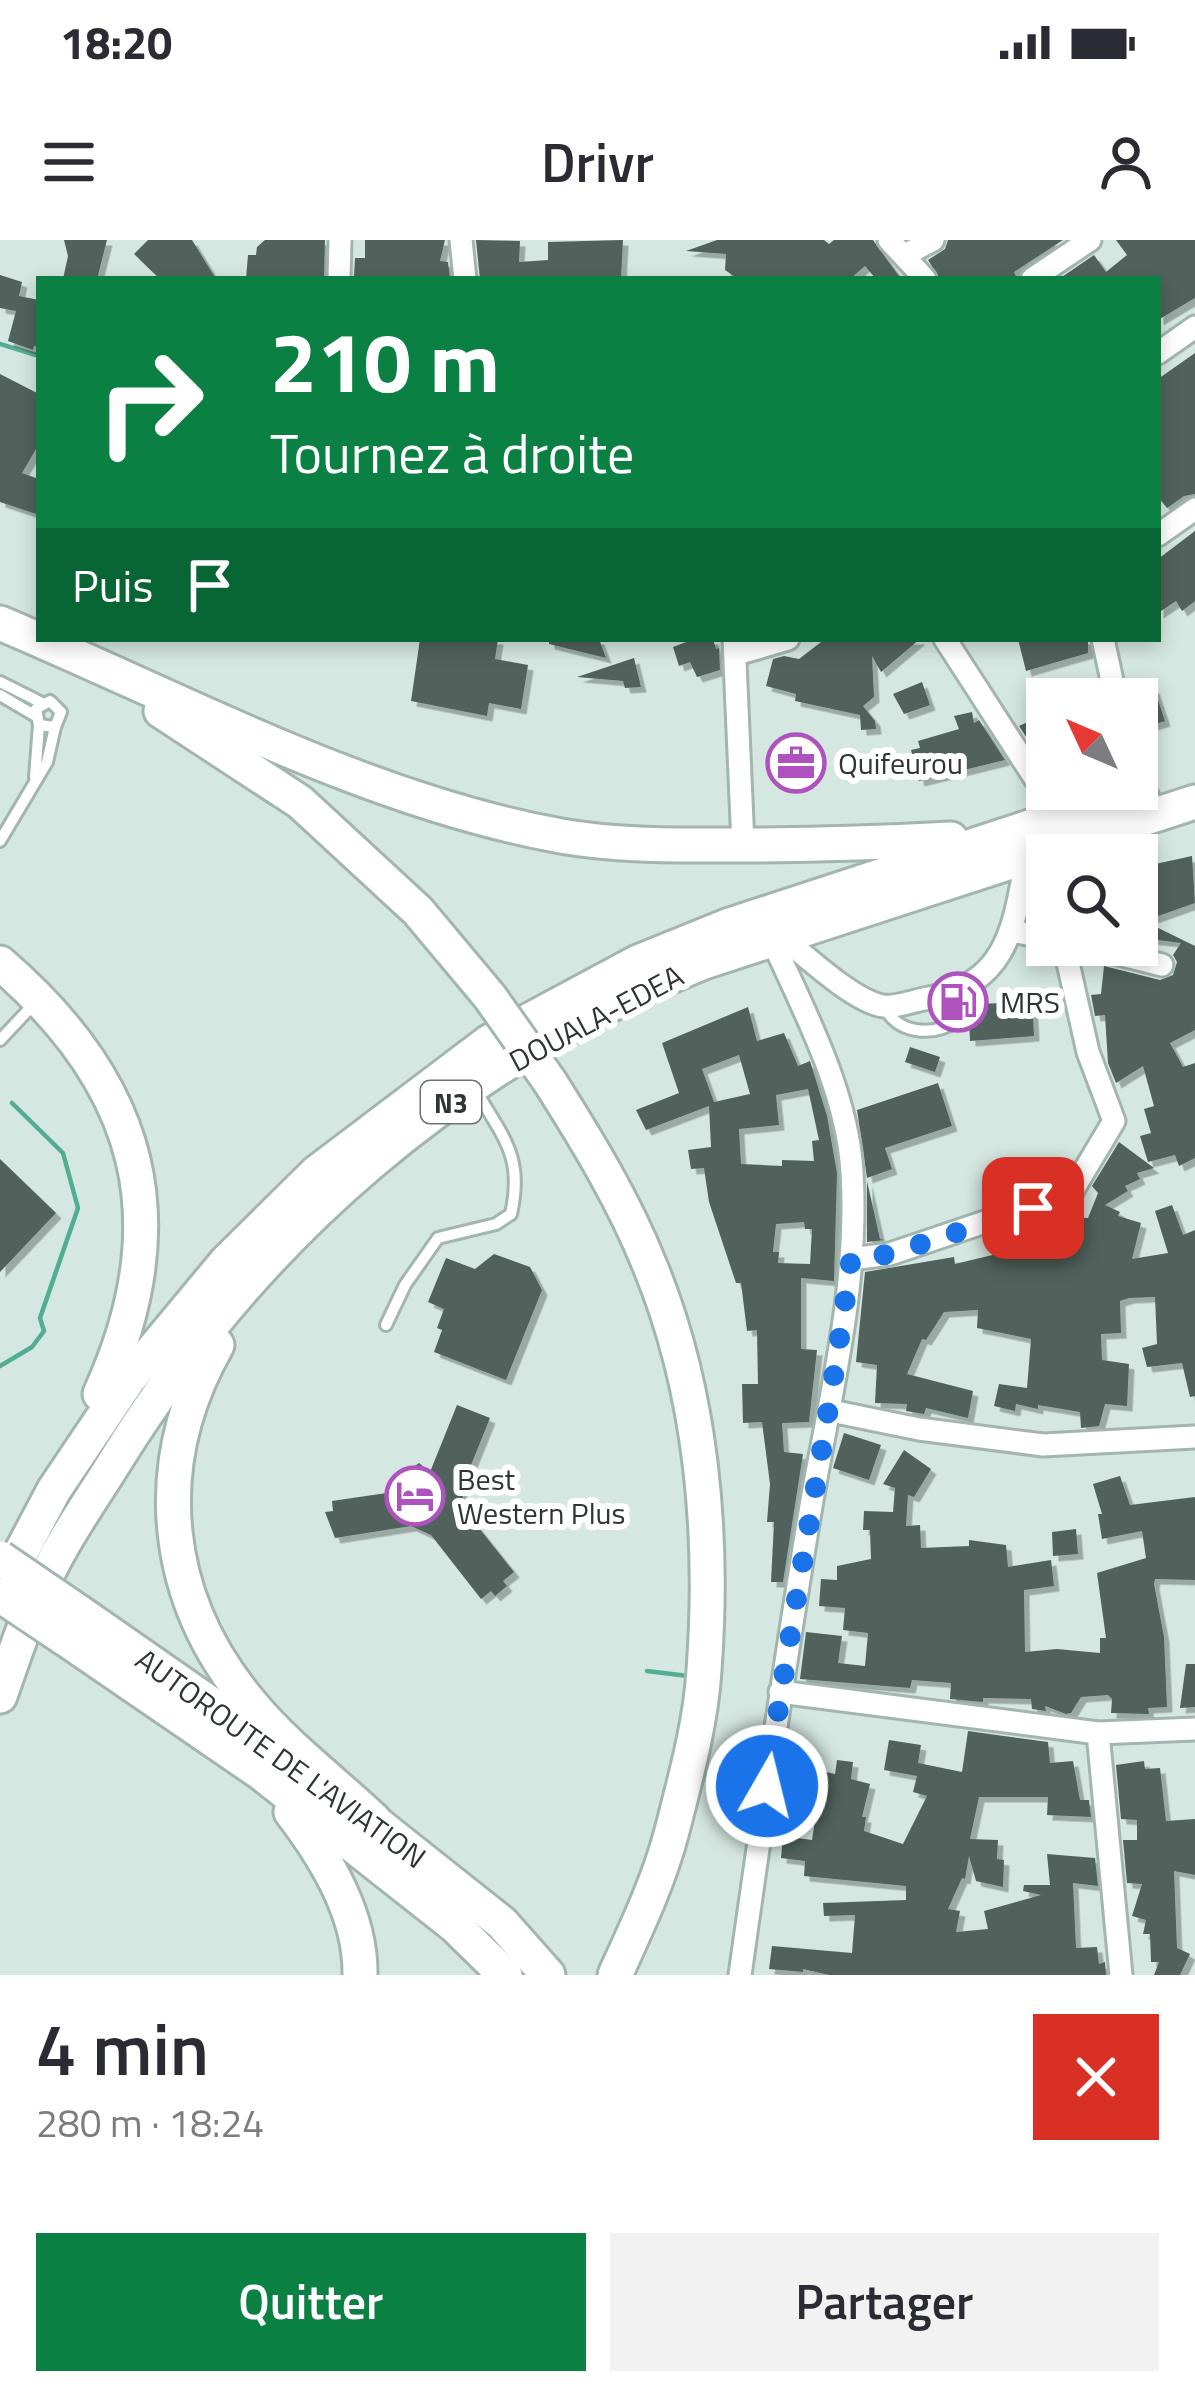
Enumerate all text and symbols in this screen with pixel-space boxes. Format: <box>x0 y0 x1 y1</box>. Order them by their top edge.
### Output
text: 18:20 <box>60 8 172 76</box>
text: Drivr <box>541 121 654 203</box>
icon: menu <box>36 129 102 195</box>
icon: person <box>1093 129 1159 195</box>
text: 210 m <box>270 297 500 425</box>
icon: right <box>72 324 228 480</box>
text: Tournez à droite <box>270 412 634 494</box>
text: Puis <box>72 551 153 619</box>
icon: arrive <box>177 552 243 618</box>
north arrow <box>1026 678 1158 810</box>
map controls <box>1026 678 1158 966</box>
office icon: Quifeurou <box>765 732 827 794</box>
place label: Quifeurou <box>838 740 963 786</box>
button: search <box>1026 834 1158 966</box>
street label: DOUALA-EDEA <box>501 953 692 1083</box>
fuel station icon: MRS <box>927 971 989 1033</box>
place label: MRS <box>1000 979 1060 1025</box>
road number: N3 <box>421 1081 481 1123</box>
pin <box>982 1157 1084 1259</box>
icon: arrive <box>1000 1175 1066 1241</box>
place label: Best Western Plus <box>457 1456 625 1536</box>
hotel icon: Best Western Plus <box>384 1465 446 1527</box>
street label: AUTOROUTE DE L'AVIATION <box>126 1637 436 1879</box>
position arrow <box>704 1723 830 1849</box>
text: 4 min <box>36 1993 209 2103</box>
button: close <box>1033 2014 1159 2140</box>
text: 280 m · 18:24 <box>36 2093 264 2152</box>
button: Quitter <box>36 2233 586 2371</box>
button: Partager <box>610 2233 1159 2371</box>

